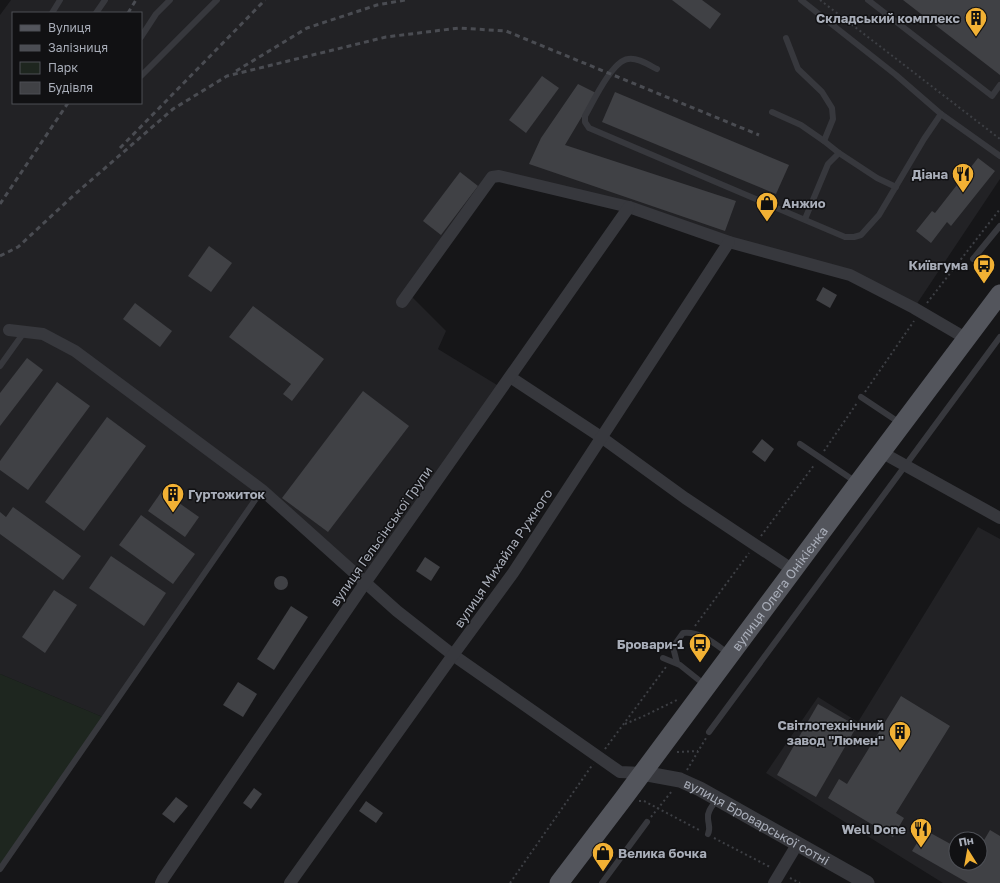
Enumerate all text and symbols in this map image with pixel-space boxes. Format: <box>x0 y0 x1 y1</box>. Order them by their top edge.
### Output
building icon: Складський комплекс <box>963 5 989 38</box>
place label: Складський комплекс <box>816 10 961 26</box>
legend <box>12 12 142 104</box>
text: Вулиця <box>48 20 91 35</box>
text: Залізниця <box>48 40 108 55</box>
text: Парк <box>48 60 78 75</box>
text: Будівля <box>48 80 93 95</box>
restaurant icon: Діана <box>950 161 976 194</box>
place label: Діана <box>912 166 948 182</box>
shop icon: Анжио <box>754 190 780 223</box>
place label: Анжио <box>782 195 826 211</box>
bus stop icon: Київгума <box>971 252 997 285</box>
place label: Київгума <box>908 257 968 273</box>
street label: вулиця Гельсінської Групи <box>327 463 435 609</box>
building icon: Гуртожиток <box>160 481 186 514</box>
street label: вулиця Михайла Ружного <box>450 485 556 630</box>
place label: Гуртожиток <box>188 486 266 502</box>
street label: вулиця Олега Онікієнка <box>728 523 831 654</box>
bus stop icon: Бровари-1 <box>687 631 713 664</box>
place label: Бровари-1 <box>617 636 684 652</box>
place label: Світлотехнічний завод "Люмен" <box>778 717 884 748</box>
building icon: Світлотехнічний завод "Люмен" <box>887 719 913 752</box>
street label: вулиця Броварської сотні <box>682 775 832 868</box>
restaurant icon: Well Done <box>908 816 934 849</box>
place label: Well Done <box>841 821 906 837</box>
north arrow <box>948 831 988 871</box>
text: Пн <box>957 833 975 849</box>
shop icon: Велика бочка <box>590 840 616 873</box>
place label: Велика бочка <box>618 845 707 861</box>

